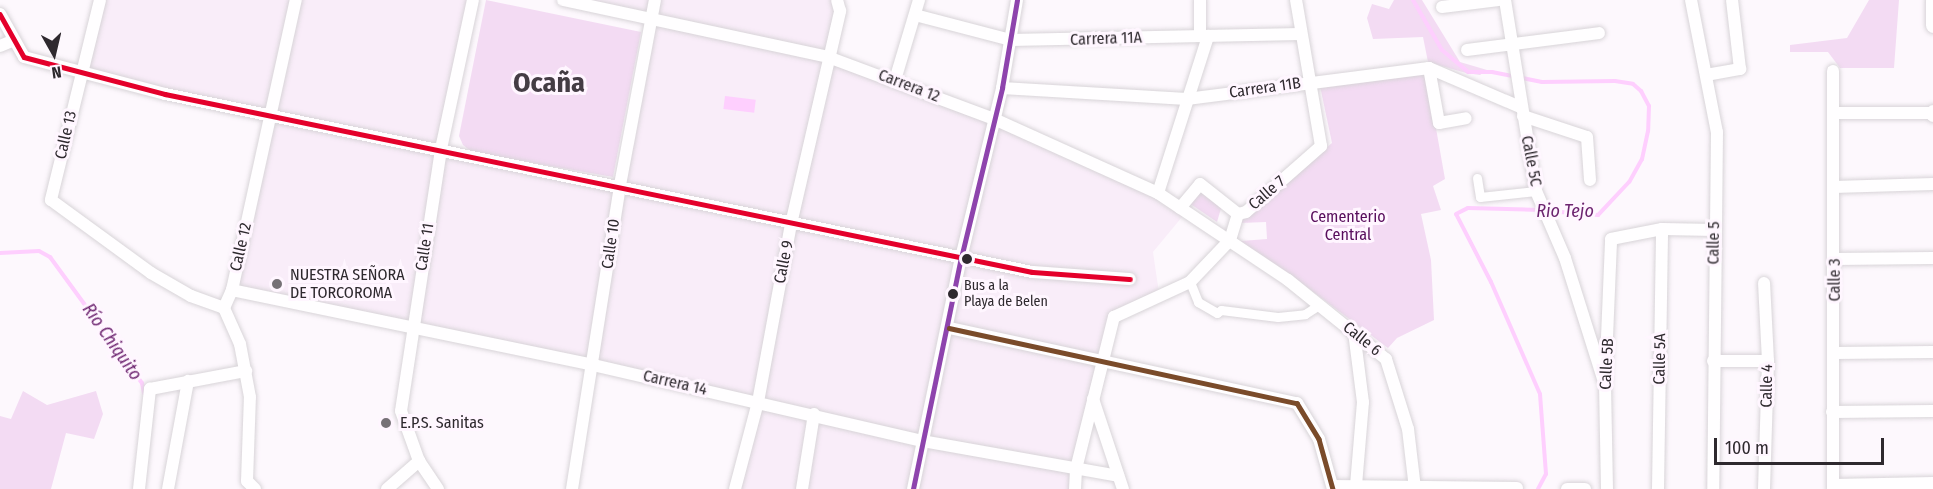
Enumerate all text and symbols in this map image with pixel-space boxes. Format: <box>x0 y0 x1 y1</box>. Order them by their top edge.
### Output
north arrow <box>24 24 84 84</box>
street label: Carrera 11A <box>1070 28 1142 50</box>
text: N <box>51 62 63 82</box>
street label: Carrera 12 <box>875 65 943 107</box>
district label: Ocaña <box>513 66 585 100</box>
street label: Carrera 11B <box>1228 73 1302 103</box>
street label: Calle 13 <box>51 109 81 161</box>
street label: Calle 5C <box>1517 134 1545 188</box>
street label: Calle 7 <box>1245 172 1289 214</box>
water label: Rio Tejo <box>1536 200 1594 222</box>
park label: Cementerio Central <box>1310 207 1386 245</box>
street label: Calle 10 <box>598 218 624 270</box>
street label: Calle 12 <box>226 221 256 273</box>
street label: Calle 5 <box>1704 221 1724 265</box>
street label: Calle 11 <box>412 222 438 272</box>
street label: Calle 9 <box>770 239 798 285</box>
unlabelled marker <box>961 253 973 265</box>
street label: Calle 3 <box>1825 259 1845 301</box>
place label: NUESTRA SEÑORA DE TORCOROMA <box>290 265 405 303</box>
marker: NUESTRA SEÑORA DE TORCOROMA <box>268 275 286 293</box>
place label: Bus a la Playa de Belen <box>964 278 1048 310</box>
marker: Bus a la Playa de Belen <box>947 288 959 300</box>
water label: Río Chiquito <box>78 299 146 385</box>
street label: Calle 6 <box>1339 318 1385 360</box>
street label: Calle 5A <box>1650 333 1670 385</box>
street label: Calle 5B <box>1596 338 1618 390</box>
street label: Calle 4 <box>1757 364 1777 408</box>
street label: Carrera 14 <box>641 366 709 400</box>
place label: E.P.S. Sanitas <box>400 413 484 433</box>
marker: E.P.S. Sanitas <box>377 414 395 432</box>
scale bar <box>1717 426 1886 464</box>
text: 100 m <box>1725 437 1769 459</box>

